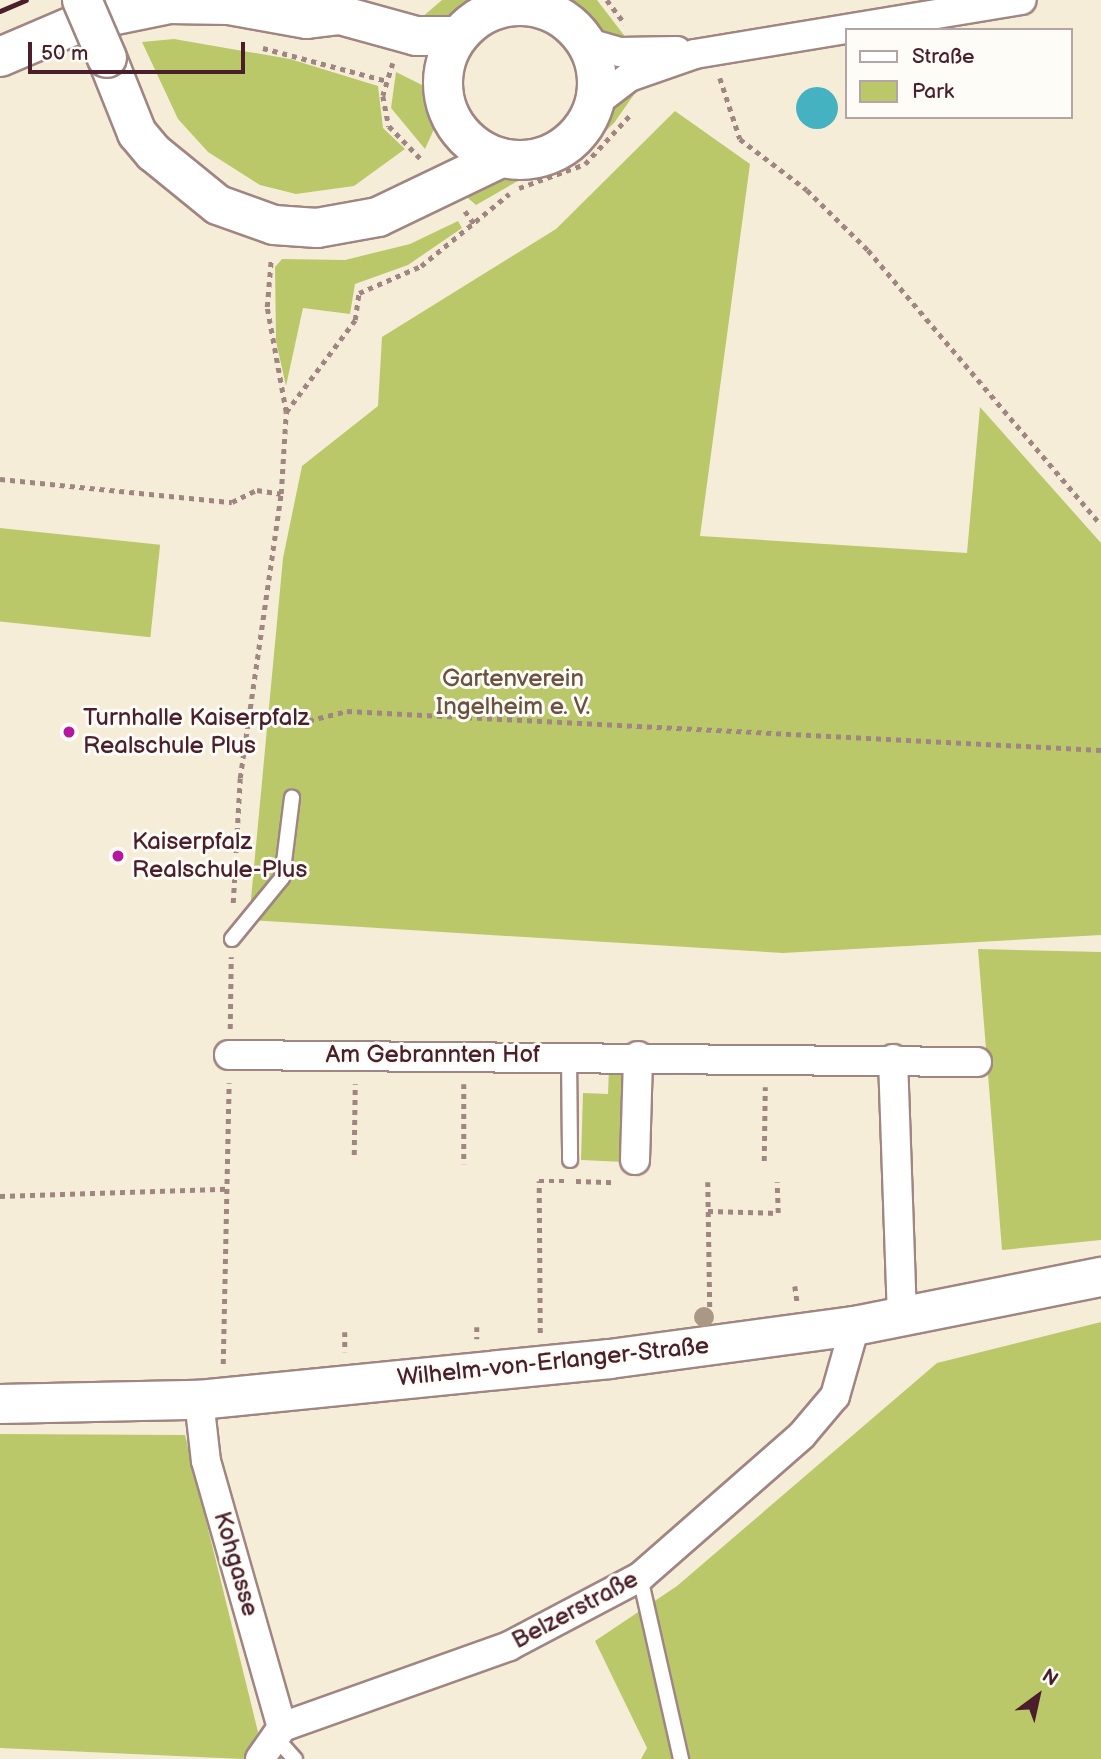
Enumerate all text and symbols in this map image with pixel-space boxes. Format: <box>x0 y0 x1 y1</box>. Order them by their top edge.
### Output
scale bar <box>32 28 248 72</box>
legend <box>846 28 1073 119</box>
text: 50 m <box>41 41 88 66</box>
text: Straße <box>912 44 974 69</box>
text: Park <box>912 79 954 104</box>
park label: Gartenverein Ingelheim e. V. <box>435 665 591 721</box>
place label: Turnhalle Kaiserpfalz Realschule Plus <box>83 704 309 760</box>
marker: Turnhalle Kaiserpfalz Realschule Plus <box>61 724 77 740</box>
place label: Kaiserpfalz Realschule-Plus <box>132 828 307 884</box>
marker: Kaiserpfalz Realschule-Plus <box>110 848 126 864</box>
street label: Am Gebrannten Hof <box>326 1041 540 1069</box>
street label: Wilhelm-von-Erlanger-Straße <box>396 1331 710 1393</box>
street label: Kohgasse <box>207 1508 265 1620</box>
street label: Belzerstraße <box>507 1565 643 1655</box>
north arrow <box>1003 1661 1073 1731</box>
text: N <box>1037 1664 1062 1692</box>

